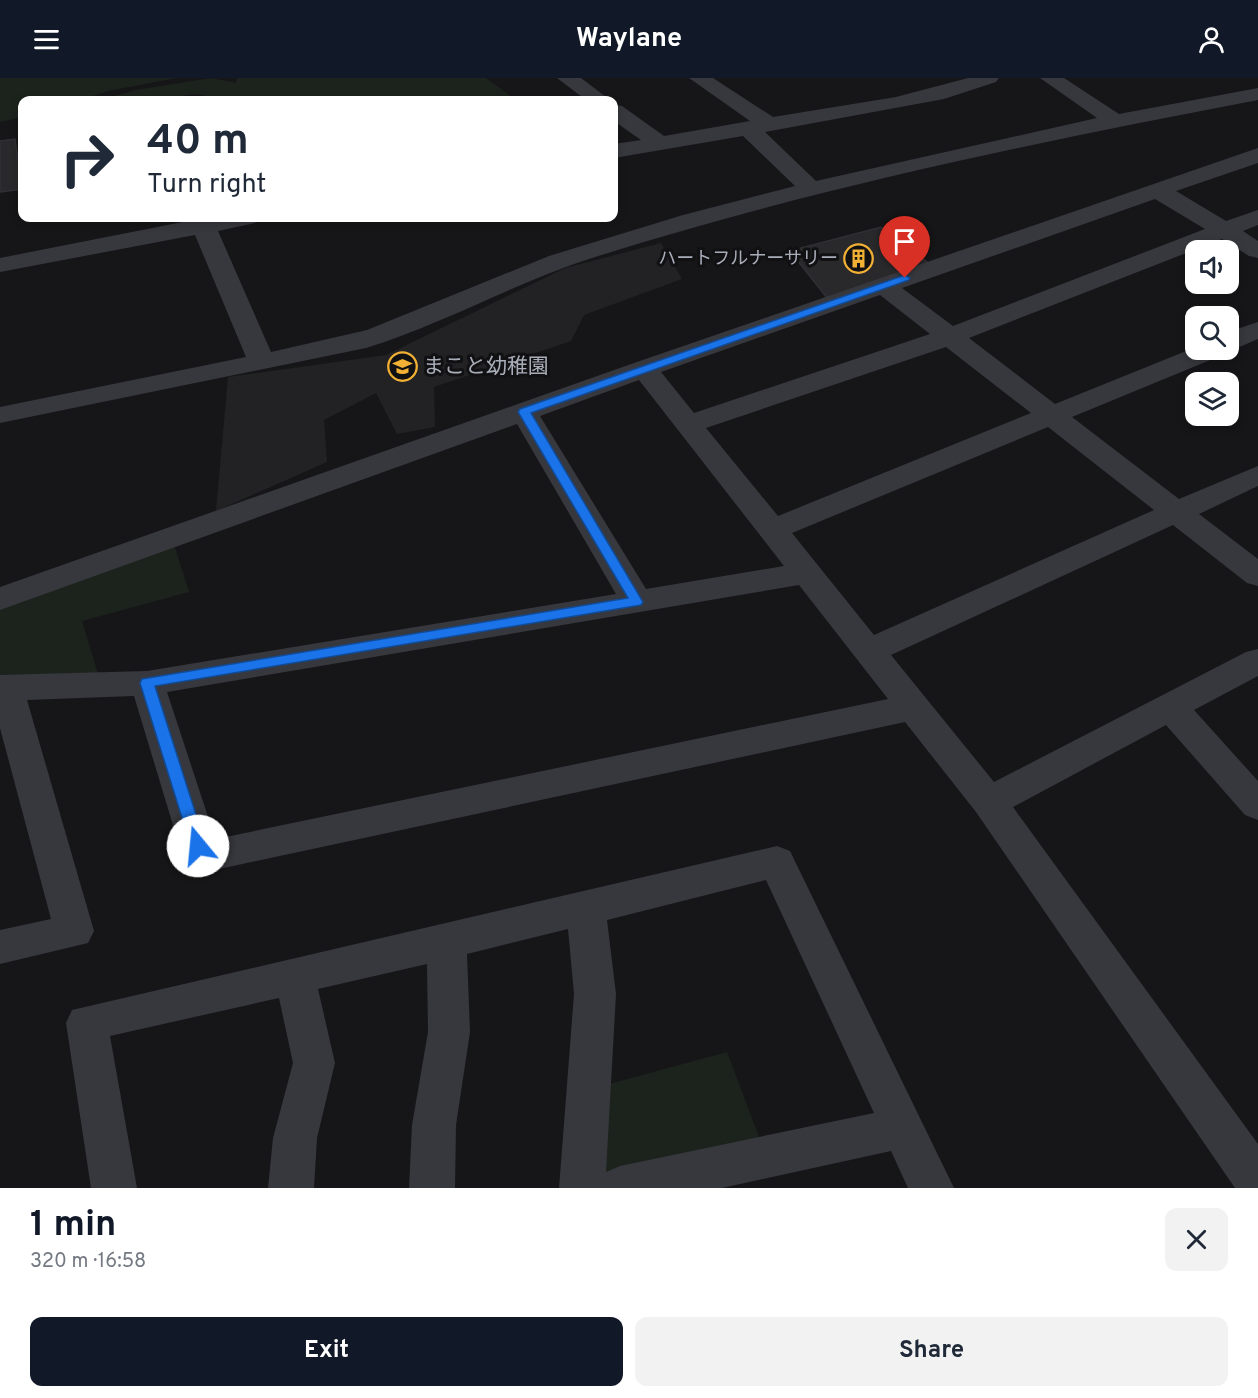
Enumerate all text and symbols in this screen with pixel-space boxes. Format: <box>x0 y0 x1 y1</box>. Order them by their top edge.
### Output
text: Waylane <box>576 22 682 56</box>
icon: menu <box>30 23 63 56</box>
icon: person <box>1195 23 1228 56</box>
text: 40 m <box>147 116 249 169</box>
icon: right <box>48 120 126 198</box>
text: Turn right <box>147 168 266 202</box>
pin <box>879 216 930 278</box>
icon: arrive <box>888 225 921 258</box>
map controls <box>1185 240 1239 426</box>
button: sound <box>1185 240 1239 294</box>
building icon: ハートフルナーサリー <box>843 242 875 274</box>
place label: ハートフルナーサリー <box>658 248 838 271</box>
button: search <box>1185 306 1239 360</box>
school or university icon: まこと幼稚園 <box>386 350 418 382</box>
place label: まこと幼稚園 <box>423 354 549 381</box>
button: layers <box>1185 372 1239 426</box>
position arrow <box>166 814 230 878</box>
text: 1 min <box>30 1203 116 1249</box>
button: close <box>1165 1208 1228 1271</box>
text: 320 m · 16:58 <box>30 1249 146 1275</box>
button: Exit <box>30 1317 623 1386</box>
button: Share <box>635 1317 1228 1386</box>

